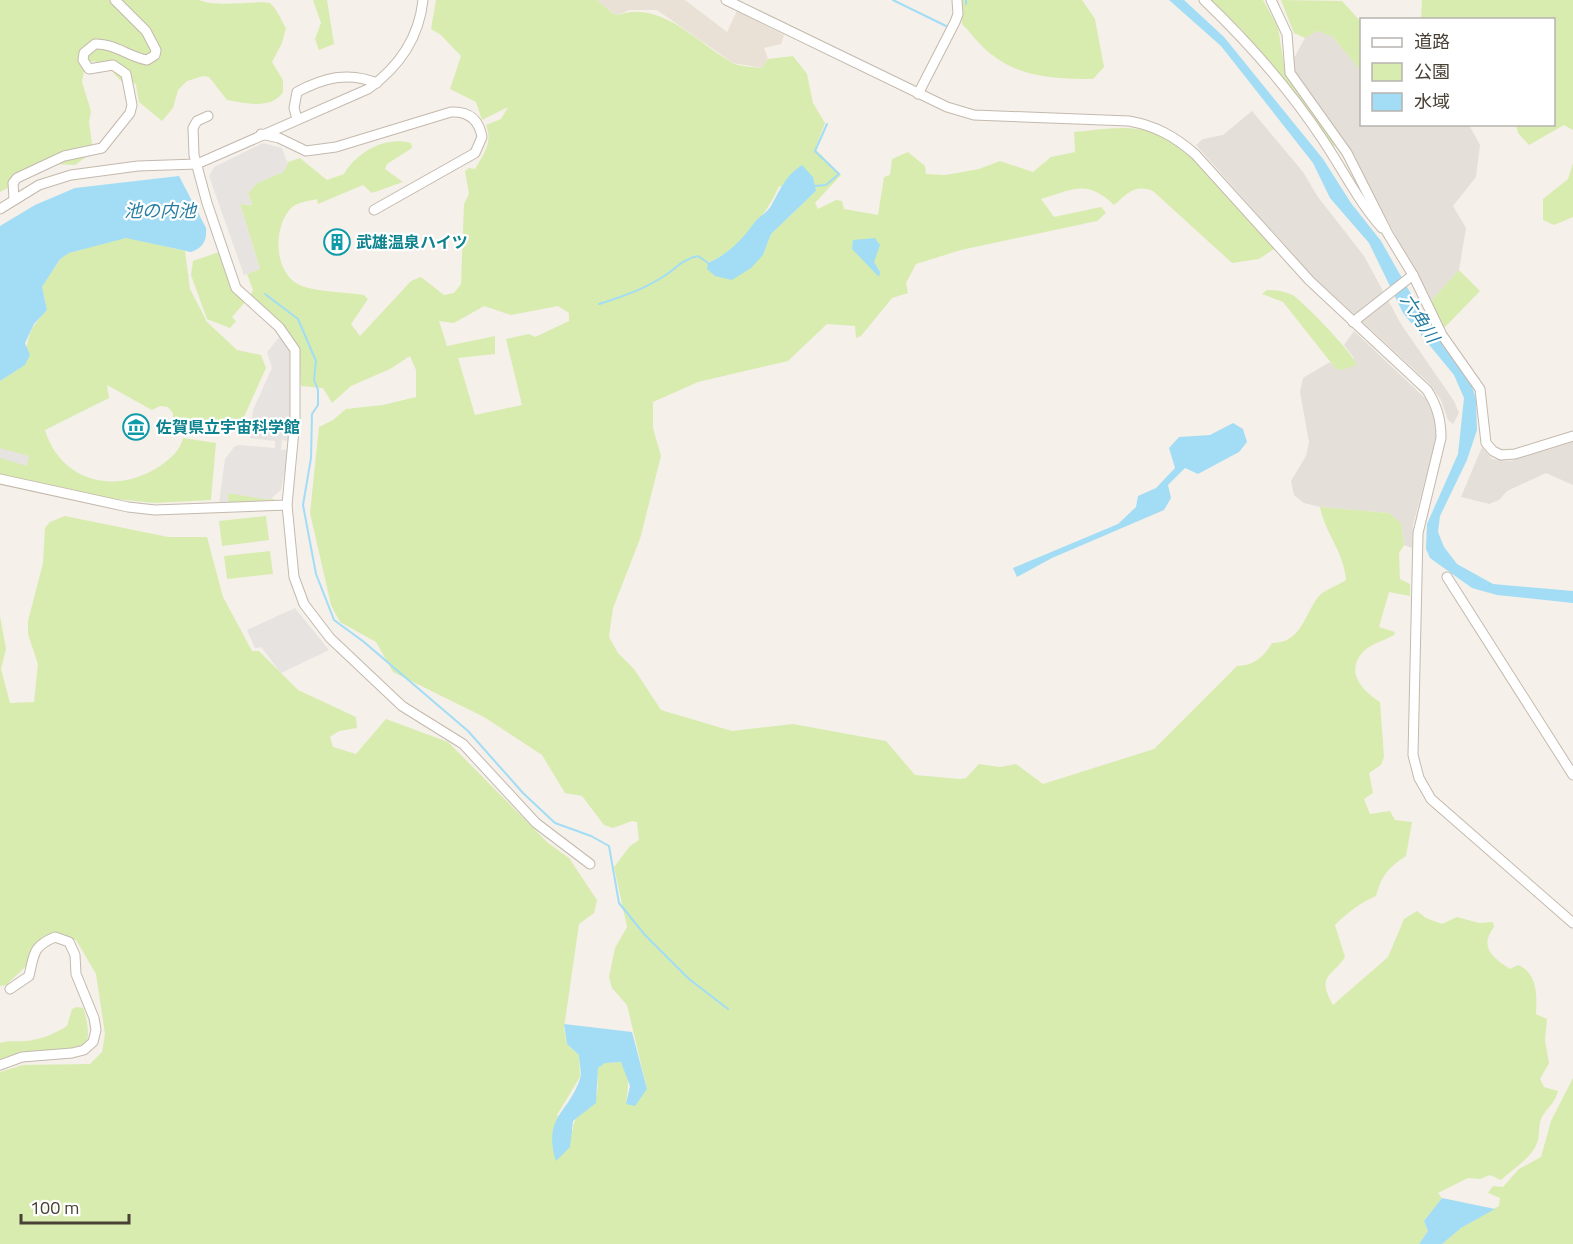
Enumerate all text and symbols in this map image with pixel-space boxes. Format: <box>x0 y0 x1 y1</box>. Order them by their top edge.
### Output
legend <box>1360 18 1555 126</box>
text: 道路 <box>1414 28 1450 55</box>
text: 公園 <box>1414 58 1450 85</box>
text: 水域 <box>1414 88 1450 115</box>
water label: 池の内池 <box>124 197 198 224</box>
building icon: 武雄温泉ハイツ <box>322 227 352 257</box>
place label: 武雄温泉ハイツ <box>356 230 468 254</box>
water label: 六角川 <box>1394 288 1447 350</box>
museum icon: 佐賀県立宇宙科学館 <box>121 412 151 442</box>
place label: 佐賀県立宇宙科学館 <box>155 415 300 439</box>
scale bar <box>21 1187 129 1225</box>
text: 100 m <box>30 1194 79 1221</box>

